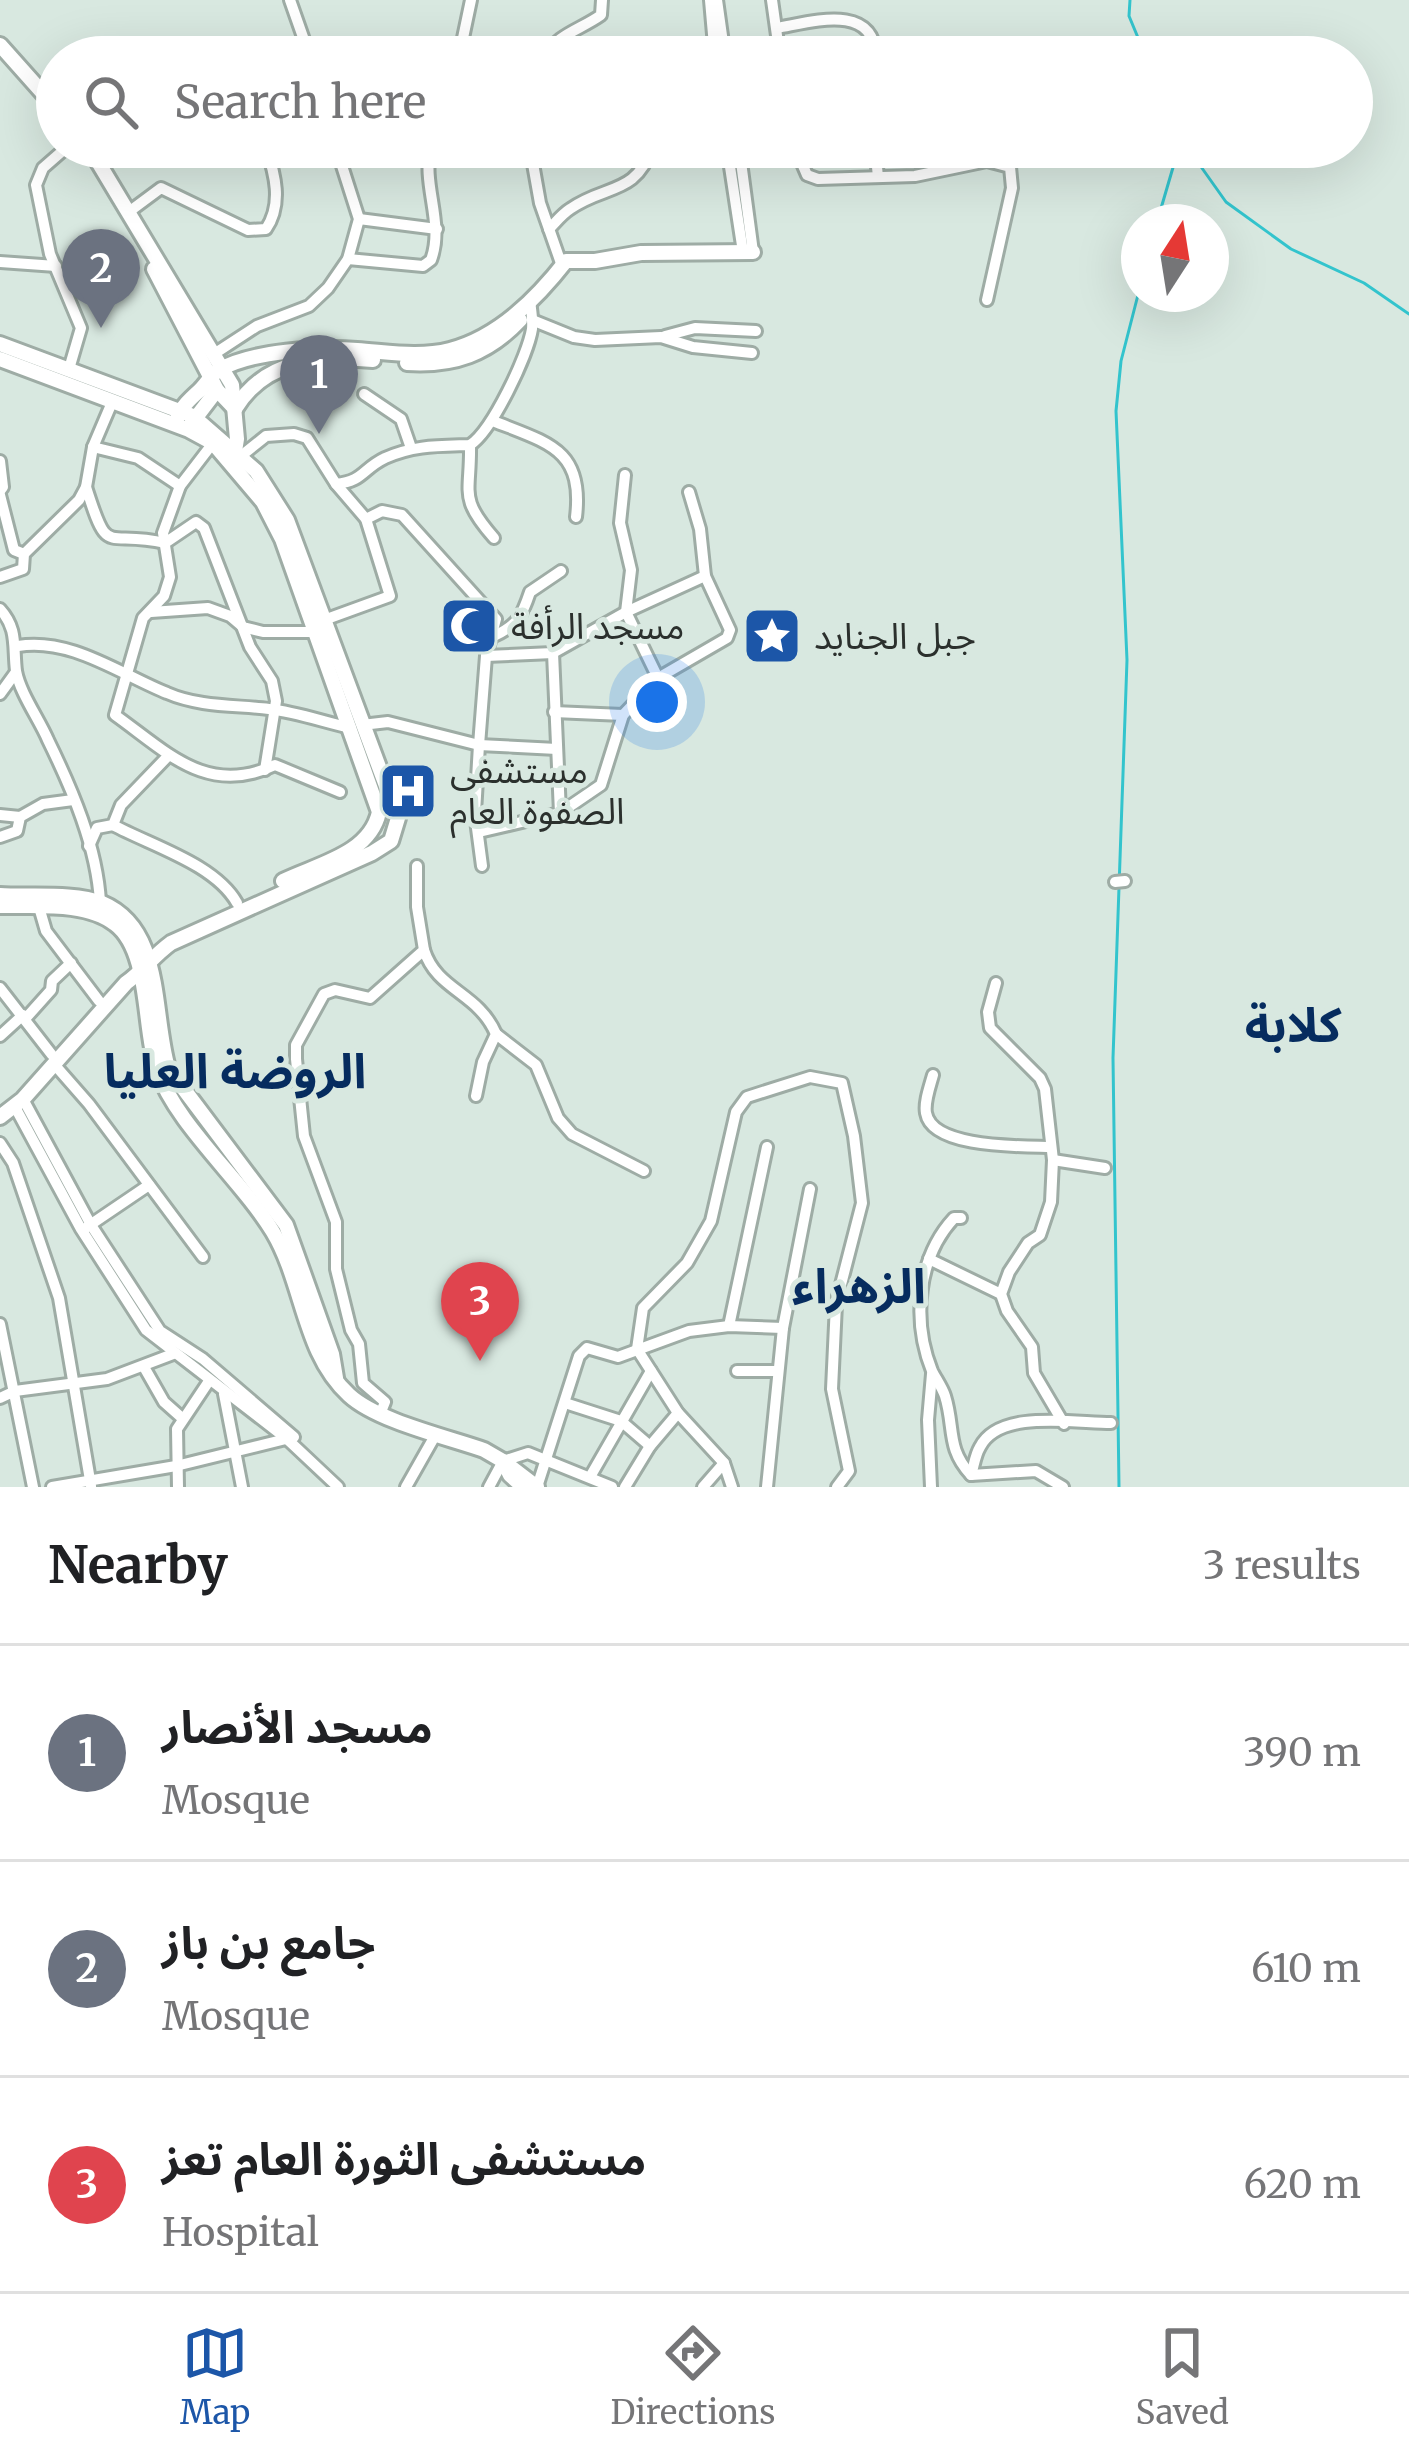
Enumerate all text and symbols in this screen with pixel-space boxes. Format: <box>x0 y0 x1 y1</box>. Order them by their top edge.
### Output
search box <box>36 36 1373 168</box>
icon: search <box>78 69 144 135</box>
text: Search here <box>174 74 426 130</box>
north arrow <box>1121 204 1229 312</box>
pin: 2 <box>62 229 140 328</box>
pin: 1 <box>280 335 358 434</box>
mosque icon: مسجد الرأفة <box>438 595 500 657</box>
place label: مسجد الرأفة <box>511 604 684 649</box>
place icon: جبل الجنايد <box>741 605 803 667</box>
place label: جبل الجنايد <box>814 614 976 659</box>
your location <box>627 672 687 732</box>
place label: مستشفى الصفوة العام <box>450 748 625 839</box>
hospital icon: مستشفى الصفوة العام <box>377 760 439 822</box>
district label: كلابة <box>1245 995 1342 1055</box>
district label: الروضة العليا <box>104 1041 366 1101</box>
district label: الزهراء <box>792 1256 926 1316</box>
pin: 3 <box>441 1262 519 1361</box>
text: Nearby <box>48 1533 228 1597</box>
text: 3 results <box>1203 1541 1361 1590</box>
text: مسجد الأنصار <box>162 1699 433 1755</box>
text: 1 <box>78 1728 96 1777</box>
text: 390 m <box>1243 1728 1361 1777</box>
text: Mosque <box>162 1776 310 1825</box>
text: جامع بن باز <box>162 1915 375 1971</box>
text: 2 <box>76 1944 98 1993</box>
text: 610 m <box>1251 1944 1361 1993</box>
text: Mosque <box>162 1992 310 2041</box>
text: مستشفى الثورة العام تعز <box>162 2131 646 2187</box>
text: 3 <box>76 2160 98 2209</box>
text: 620 m <box>1244 2160 1361 2209</box>
text: Hospital <box>162 2208 319 2257</box>
tab: Map <box>180 2320 250 2433</box>
tab: Directions <box>610 2320 775 2433</box>
tab: Saved <box>1135 2320 1229 2433</box>

